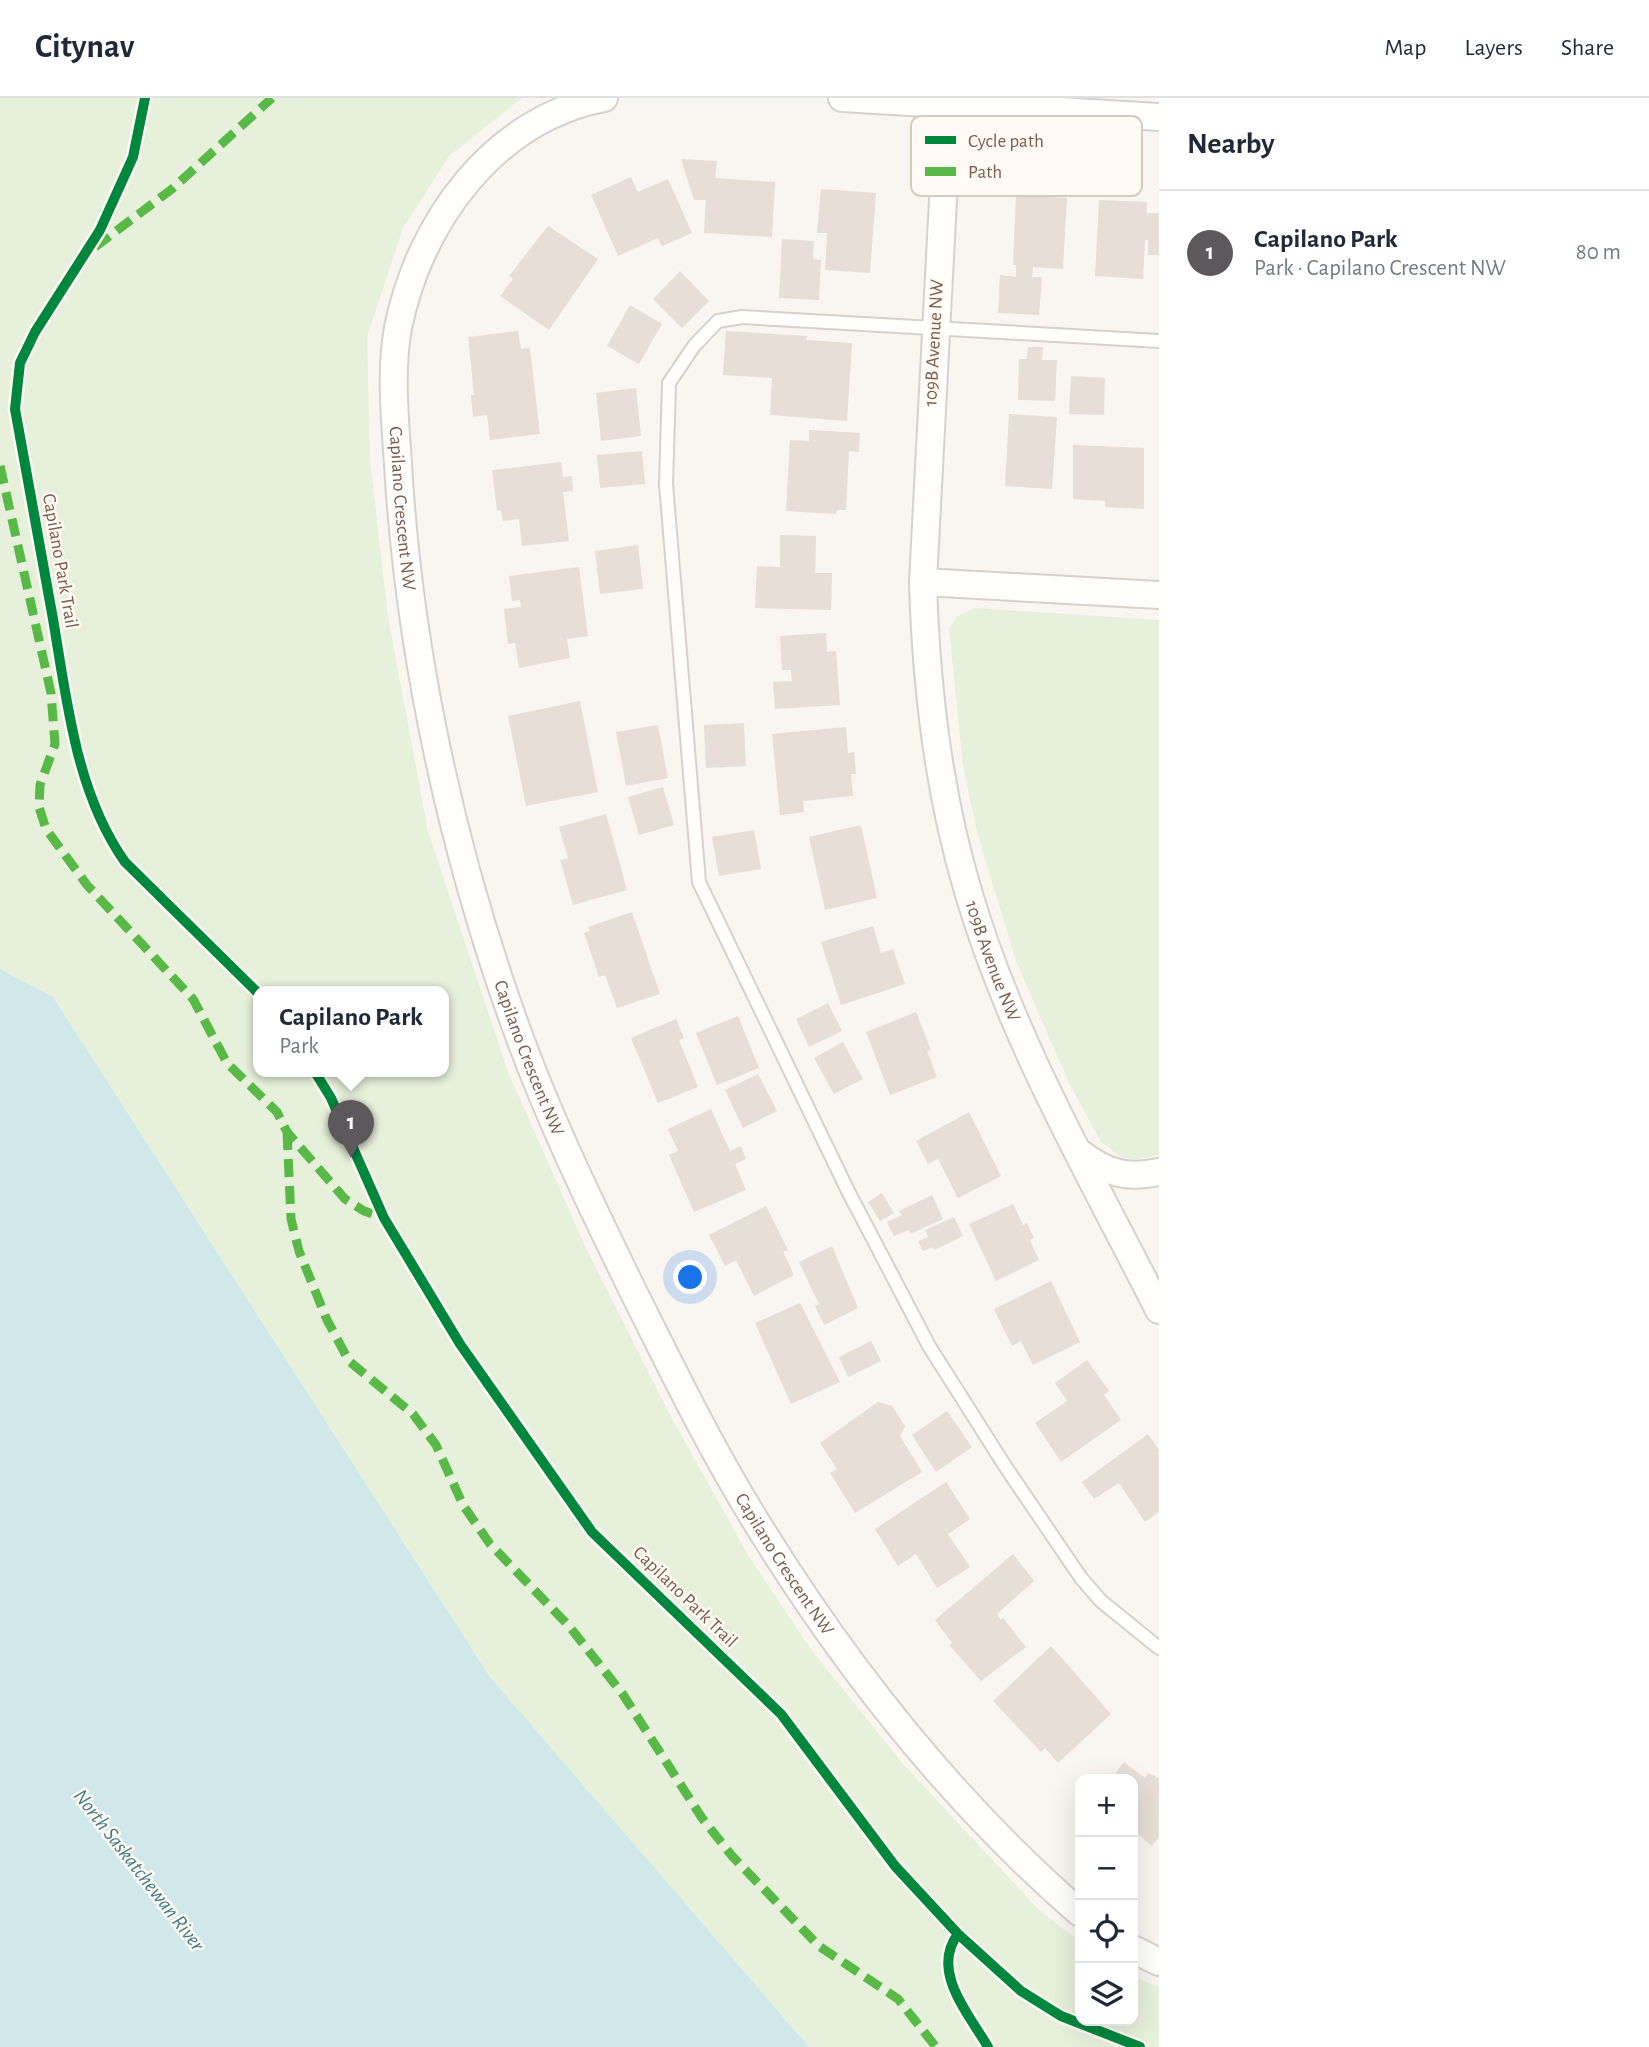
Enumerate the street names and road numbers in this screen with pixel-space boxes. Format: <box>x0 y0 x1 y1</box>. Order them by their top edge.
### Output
street label: 109B Avenue NW <box>921 279 947 407</box>
street label: Capilano Crescent NW <box>386 426 419 591</box>
street label: Capilano Park Trail <box>39 492 81 630</box>
street label: 109B Avenue NW <box>962 898 1024 1024</box>
street label: Capilano Crescent NW <box>491 978 568 1138</box>
street label: Capilano Crescent NW <box>732 1490 837 1638</box>
street label: Capilano Park Trail <box>629 1543 741 1651</box>

